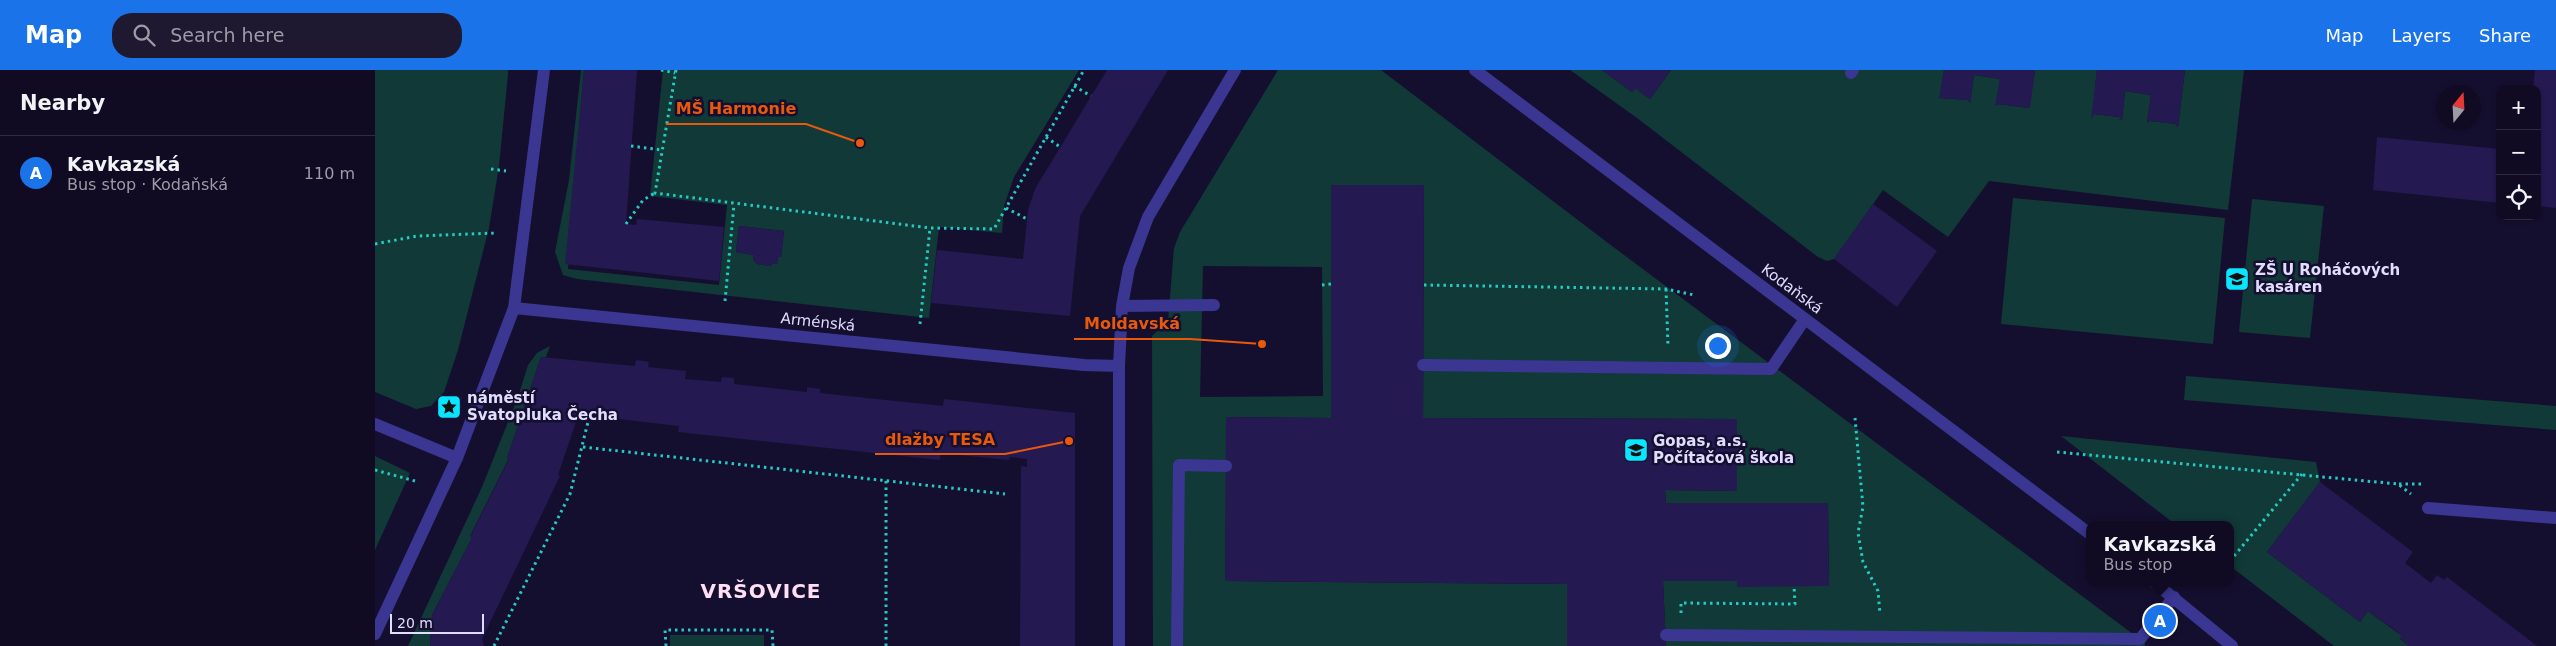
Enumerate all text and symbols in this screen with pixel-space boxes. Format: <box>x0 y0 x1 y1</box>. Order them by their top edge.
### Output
search box <box>112 13 462 58</box>
text: Map <box>25 21 82 49</box>
icon: search <box>130 21 158 49</box>
text: Search here <box>170 24 284 46</box>
text: Map <box>2325 25 2363 46</box>
text: Layers <box>2391 25 2451 46</box>
text: Share <box>2479 25 2531 46</box>
north arrow <box>2436 85 2481 130</box>
map controls <box>2496 85 2541 220</box>
button: + <box>2496 85 2541 130</box>
text: Nearby <box>20 91 105 115</box>
callout: MŠ Harmonie <box>666 93 806 124</box>
text: MŠ Harmonie <box>676 99 796 118</box>
button: − <box>2496 130 2541 175</box>
text: Kavkazská <box>67 153 180 175</box>
text: A <box>30 164 42 183</box>
text: 110 m <box>304 164 355 183</box>
text: Bus stop · Kodaňská <box>67 175 228 194</box>
button: locate <box>2496 175 2541 220</box>
street label: Kodaňská <box>1758 260 1826 318</box>
place label: ZŠ U Roháčových kasáren <box>2255 260 2400 296</box>
school or university icon: ZŠ U Roháčových kasáren <box>2224 266 2250 292</box>
callout: Moldavská <box>1074 308 1190 339</box>
street label: Arménská <box>780 309 856 335</box>
text: Moldavská <box>1084 314 1180 333</box>
your location <box>1705 333 1731 359</box>
place label: náměstí Svatopluka Čecha <box>467 389 618 424</box>
place icon: náměstí Svatopluka Čecha <box>436 394 462 420</box>
callout: dlažby TESA <box>875 423 1005 454</box>
text: dlažby TESA <box>885 430 996 449</box>
place label: Gopas, a.s. Počítačová škola <box>1653 432 1794 467</box>
school or university icon: Gopas, a.s. Počítačová škola <box>1623 437 1649 463</box>
popup <box>2086 521 2234 586</box>
text: Kavkazská <box>2103 533 2217 555</box>
text: Bus stop <box>2103 555 2172 574</box>
district label: VRŠOVICE <box>700 579 822 603</box>
pin: A <box>2144 602 2176 640</box>
scale bar <box>390 611 484 634</box>
text: 20 m <box>397 615 433 631</box>

